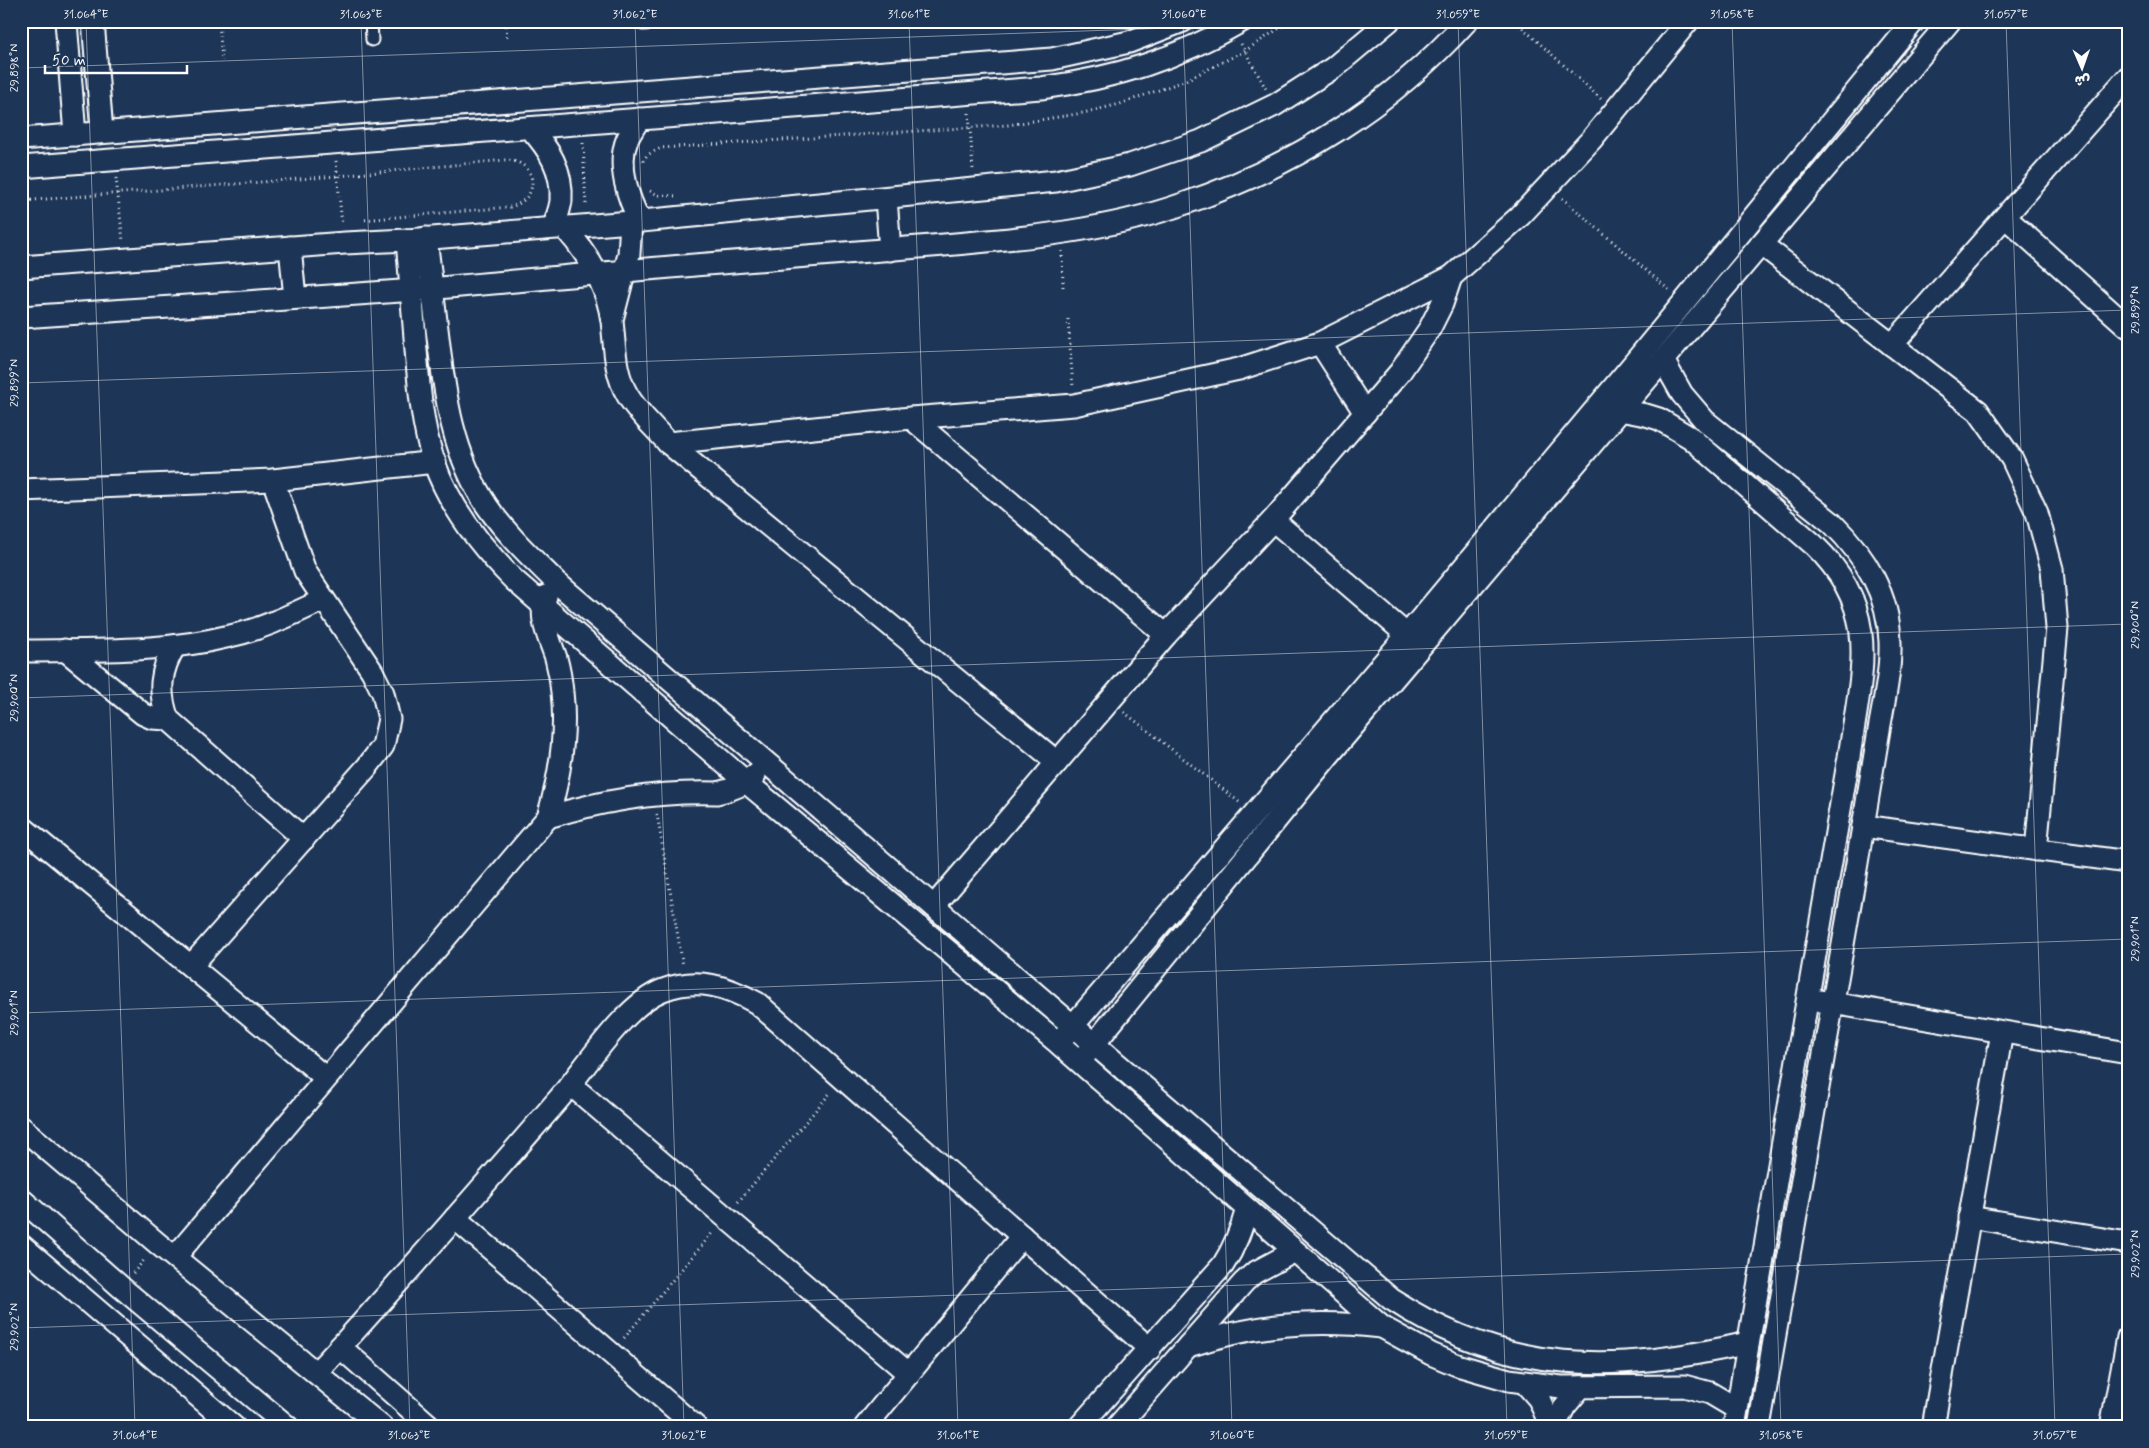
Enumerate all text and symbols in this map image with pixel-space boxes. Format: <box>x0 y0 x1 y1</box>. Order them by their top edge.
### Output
text: 31.064°E <box>64 7 108 23</box>
text: 31.063°E <box>340 7 382 23</box>
text: 31.062°E <box>613 7 657 23</box>
text: 31.061°E <box>888 7 930 23</box>
text: 31.060°E <box>1161 7 1207 23</box>
text: 31.059°E <box>1436 7 1480 23</box>
text: 31.058°E <box>1710 7 1754 23</box>
text: 31.057°E <box>1984 7 2028 23</box>
scale bar <box>45 42 188 74</box>
north arrow <box>2056 42 2106 92</box>
text: 29.898°N <box>7 44 23 92</box>
text: 50 m <box>52 51 86 71</box>
text: ش <box>2074 71 2090 89</box>
text: 29.899°N <box>2128 286 2144 334</box>
text: 29.899°N <box>7 359 23 407</box>
text: 29.900°N <box>2128 601 2144 649</box>
text: 29.900°N <box>7 674 23 722</box>
text: 29.901°N <box>2128 916 2144 962</box>
text: 29.901°N <box>7 990 23 1036</box>
text: 29.902°N <box>2128 1230 2144 1278</box>
text: 29.902°N <box>7 1303 23 1351</box>
text: 31.064°E <box>113 1428 157 1444</box>
text: 31.063°E <box>388 1428 430 1444</box>
text: 31.062°E <box>662 1428 706 1444</box>
text: 31.061°E <box>937 1428 979 1444</box>
text: 31.060°E <box>1209 1428 1255 1444</box>
text: 31.059°E <box>1484 1428 1528 1444</box>
text: 31.058°E <box>1759 1428 1803 1444</box>
text: 31.057°E <box>2033 1428 2077 1444</box>

